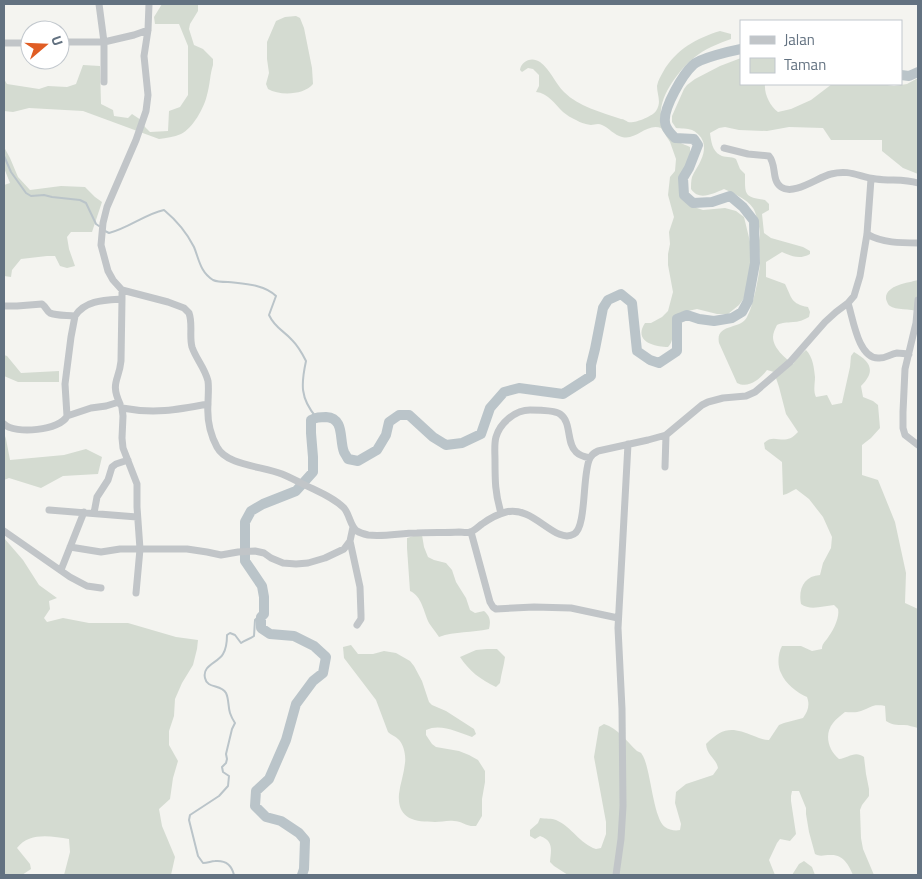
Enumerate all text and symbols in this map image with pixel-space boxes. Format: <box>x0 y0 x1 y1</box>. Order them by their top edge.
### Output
north arrow <box>20 20 70 70</box>
legend <box>740 20 902 85</box>
text: Jalan <box>784 28 815 51</box>
text: U <box>46 33 69 48</box>
text: Taman <box>784 53 826 76</box>

